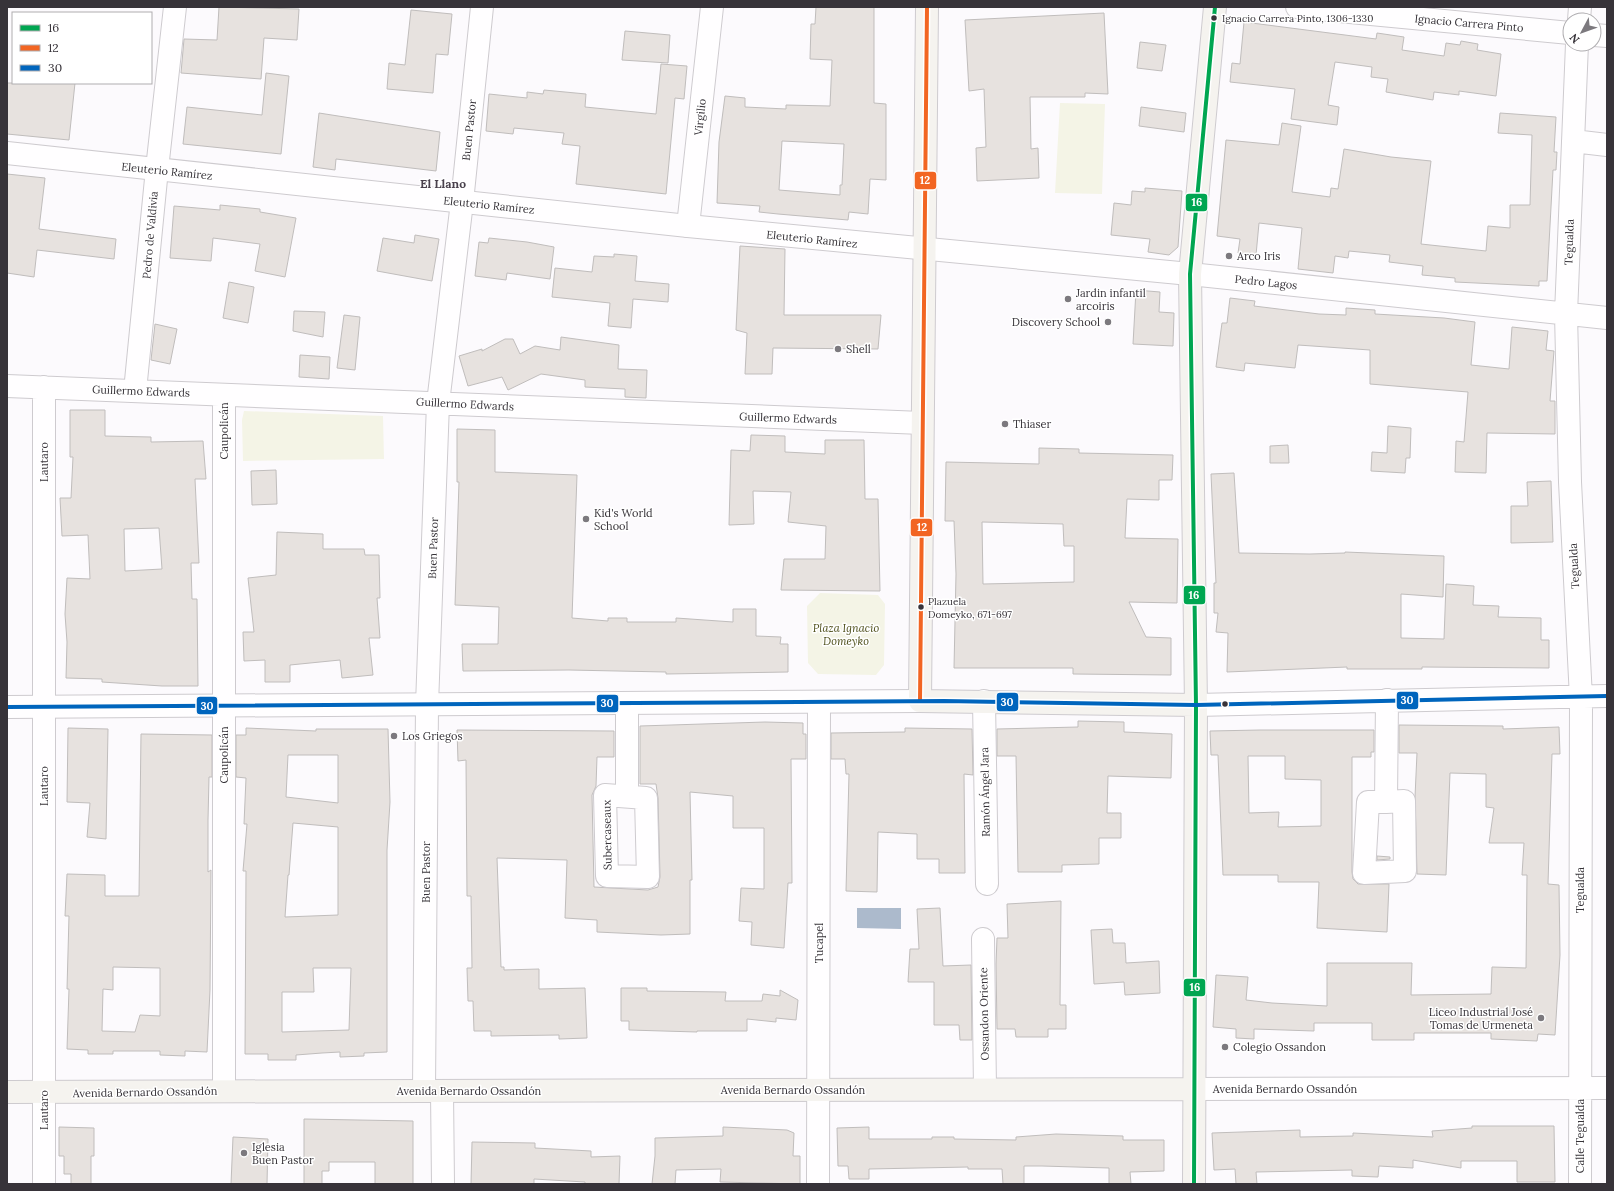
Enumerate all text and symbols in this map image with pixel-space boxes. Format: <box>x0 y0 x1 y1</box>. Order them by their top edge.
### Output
street label: Ignacio Carrera Pinto <box>1414 11 1524 35</box>
legend <box>12 12 152 84</box>
place label: Ignacio Carrera Pinto, 1306-1330 <box>1222 12 1373 25</box>
north arrow <box>1562 12 1602 52</box>
marker: Ignacio Carrera Pinto, 1306-1330 <box>1209 13 1219 23</box>
text: 16 <box>48 20 59 35</box>
text: N <box>1566 30 1583 46</box>
text: 12 <box>48 40 59 55</box>
text: 30 <box>48 60 62 75</box>
street label: Buen Pastor <box>459 98 479 161</box>
street label: Virgilio <box>691 98 709 137</box>
street label: Eleuterio Ramírez <box>121 159 214 183</box>
line badge: 12 <box>914 171 937 190</box>
text: 12 <box>920 173 930 187</box>
district label: El Llano <box>420 176 466 191</box>
street label: Pedro de Valdivia <box>139 190 161 279</box>
street label: Eleuterio Ramírez <box>443 193 536 217</box>
line badge: 16 <box>1185 193 1208 212</box>
text: 16 <box>1192 195 1202 209</box>
street label: Tegualda <box>1561 218 1577 265</box>
street label: Eleuterio Ramírez <box>766 227 859 251</box>
place label: Arco Iris <box>1236 249 1280 263</box>
marker: Arco Iris <box>1224 251 1234 261</box>
street label: Pedro Lagos <box>1234 272 1298 292</box>
place label: Jardin infantil arcoiris <box>1075 286 1146 313</box>
marker: Jardin infantil arcoiris <box>1063 294 1073 304</box>
place label: Discovery School <box>1012 315 1100 329</box>
marker: Discovery School <box>1103 317 1113 327</box>
place label: Shell <box>846 342 871 356</box>
marker: Shell <box>833 344 843 354</box>
street label: Guillermo Edwards <box>92 382 190 400</box>
street label: Guillermo Edwards <box>416 394 514 414</box>
street label: Caupolicán <box>217 402 231 460</box>
street label: Guillermo Edwards <box>739 409 837 427</box>
place label: Thiaser <box>1013 417 1051 431</box>
marker: Thiaser <box>1000 419 1010 429</box>
street label: Lautaro <box>37 442 51 482</box>
place label: Kid's World School <box>594 506 653 533</box>
marker: Kid's World School <box>581 514 591 524</box>
street label: Buen Pastor <box>425 517 441 579</box>
line badge: 12 <box>910 518 933 537</box>
text: 12 <box>917 520 927 534</box>
street label: Tegualda <box>1566 542 1582 589</box>
line badge: 16 <box>1183 585 1206 605</box>
text: 16 <box>1189 588 1199 602</box>
place label: Plazuela Domeyko, 671-697 <box>928 595 1012 621</box>
marker: Plazuela Domeyko, 671-697 <box>916 602 926 612</box>
park label: Plaza Ignacio Domeyko <box>813 621 879 648</box>
line badge: 30 <box>1396 691 1419 710</box>
line badge: 30 <box>996 692 1019 712</box>
text: 30 <box>1400 693 1414 707</box>
line badge: 30 <box>596 694 619 713</box>
text: 30 <box>1000 695 1014 709</box>
line badge: 30 <box>196 696 218 715</box>
text: 30 <box>600 696 614 710</box>
text: 30 <box>200 699 214 713</box>
unlabelled marker <box>1220 699 1230 709</box>
street label: Caupolicán <box>217 726 231 784</box>
place label: Los Griegos <box>402 729 463 743</box>
marker: Los Griegos <box>389 731 399 741</box>
street label: Ramón Ángel Jara <box>977 747 993 837</box>
street label: Lautaro <box>37 766 51 806</box>
street label: Subercaseaux <box>599 800 615 870</box>
street label: Buen Pastor <box>419 841 433 903</box>
street label: Tegualda <box>1573 867 1587 913</box>
street label: Tucapel <box>812 923 826 963</box>
street label: Ossandon Oriente <box>976 967 992 1061</box>
line badge: 16 <box>1183 978 1206 997</box>
text: 16 <box>1190 980 1200 994</box>
place label: Liceo Industrial José Tomas de Urmeneta <box>1429 1005 1533 1032</box>
marker: Liceo Industrial José Tomas de Urmeneta <box>1536 1013 1546 1023</box>
place label: Colegio Ossandon <box>1233 1040 1326 1054</box>
marker: Colegio Ossandon <box>1220 1042 1230 1052</box>
street label: Avenida Bernardo Ossandón <box>1212 1082 1358 1096</box>
street label: Avenida Bernardo Ossandón <box>720 1083 866 1097</box>
street label: Avenida Bernardo Ossandón <box>72 1084 218 1100</box>
street label: Avenida Bernardo Ossandón <box>396 1084 542 1098</box>
street label: Lautaro <box>37 1090 51 1130</box>
street label: Calle Tegualda <box>1573 1099 1587 1173</box>
place label: Iglesia Buen Pastor <box>252 1140 314 1167</box>
marker: Iglesia Buen Pastor <box>239 1148 249 1158</box>

